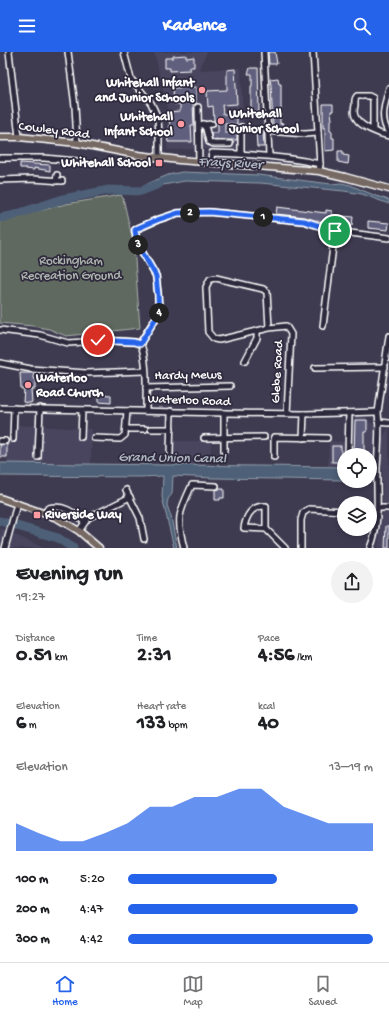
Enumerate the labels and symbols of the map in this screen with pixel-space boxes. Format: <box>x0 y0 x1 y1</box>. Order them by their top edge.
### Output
place label: Whitehall Infant and Junior Schools <box>94 75 196 106</box>
marker: Whitehall Infant and Junior Schools <box>197 85 207 95</box>
place label: Whitehall Junior School <box>228 107 299 137</box>
place label: Whitehall Infant School <box>104 110 173 140</box>
marker: Whitehall Junior School <box>216 116 226 126</box>
street label: Cowley Road <box>18 119 92 143</box>
marker: Whitehall Infant School <box>176 119 186 129</box>
water label: Frays River <box>198 154 265 174</box>
place label: Whitehall School <box>60 156 151 171</box>
marker: Whitehall School <box>154 158 164 168</box>
pin: 2 <box>180 203 200 223</box>
pin: 1 <box>253 207 273 227</box>
pin <box>318 214 352 248</box>
pin: 3 <box>128 235 148 255</box>
park label: Rockingham Recreation Ground <box>21 254 122 284</box>
pin: 4 <box>149 303 169 323</box>
pin <box>81 323 115 357</box>
street label: Glebe Road <box>269 339 287 404</box>
street label: Hardy Mews <box>154 368 223 384</box>
place label: Waterloo Road Church <box>35 371 104 401</box>
marker: Waterloo Road Church <box>23 380 33 390</box>
street label: Waterloo Road <box>147 392 232 410</box>
water label: Grand Union Canal <box>118 450 227 468</box>
place label: Riverside Way <box>44 508 122 523</box>
marker: Riverside Way <box>32 510 42 520</box>

